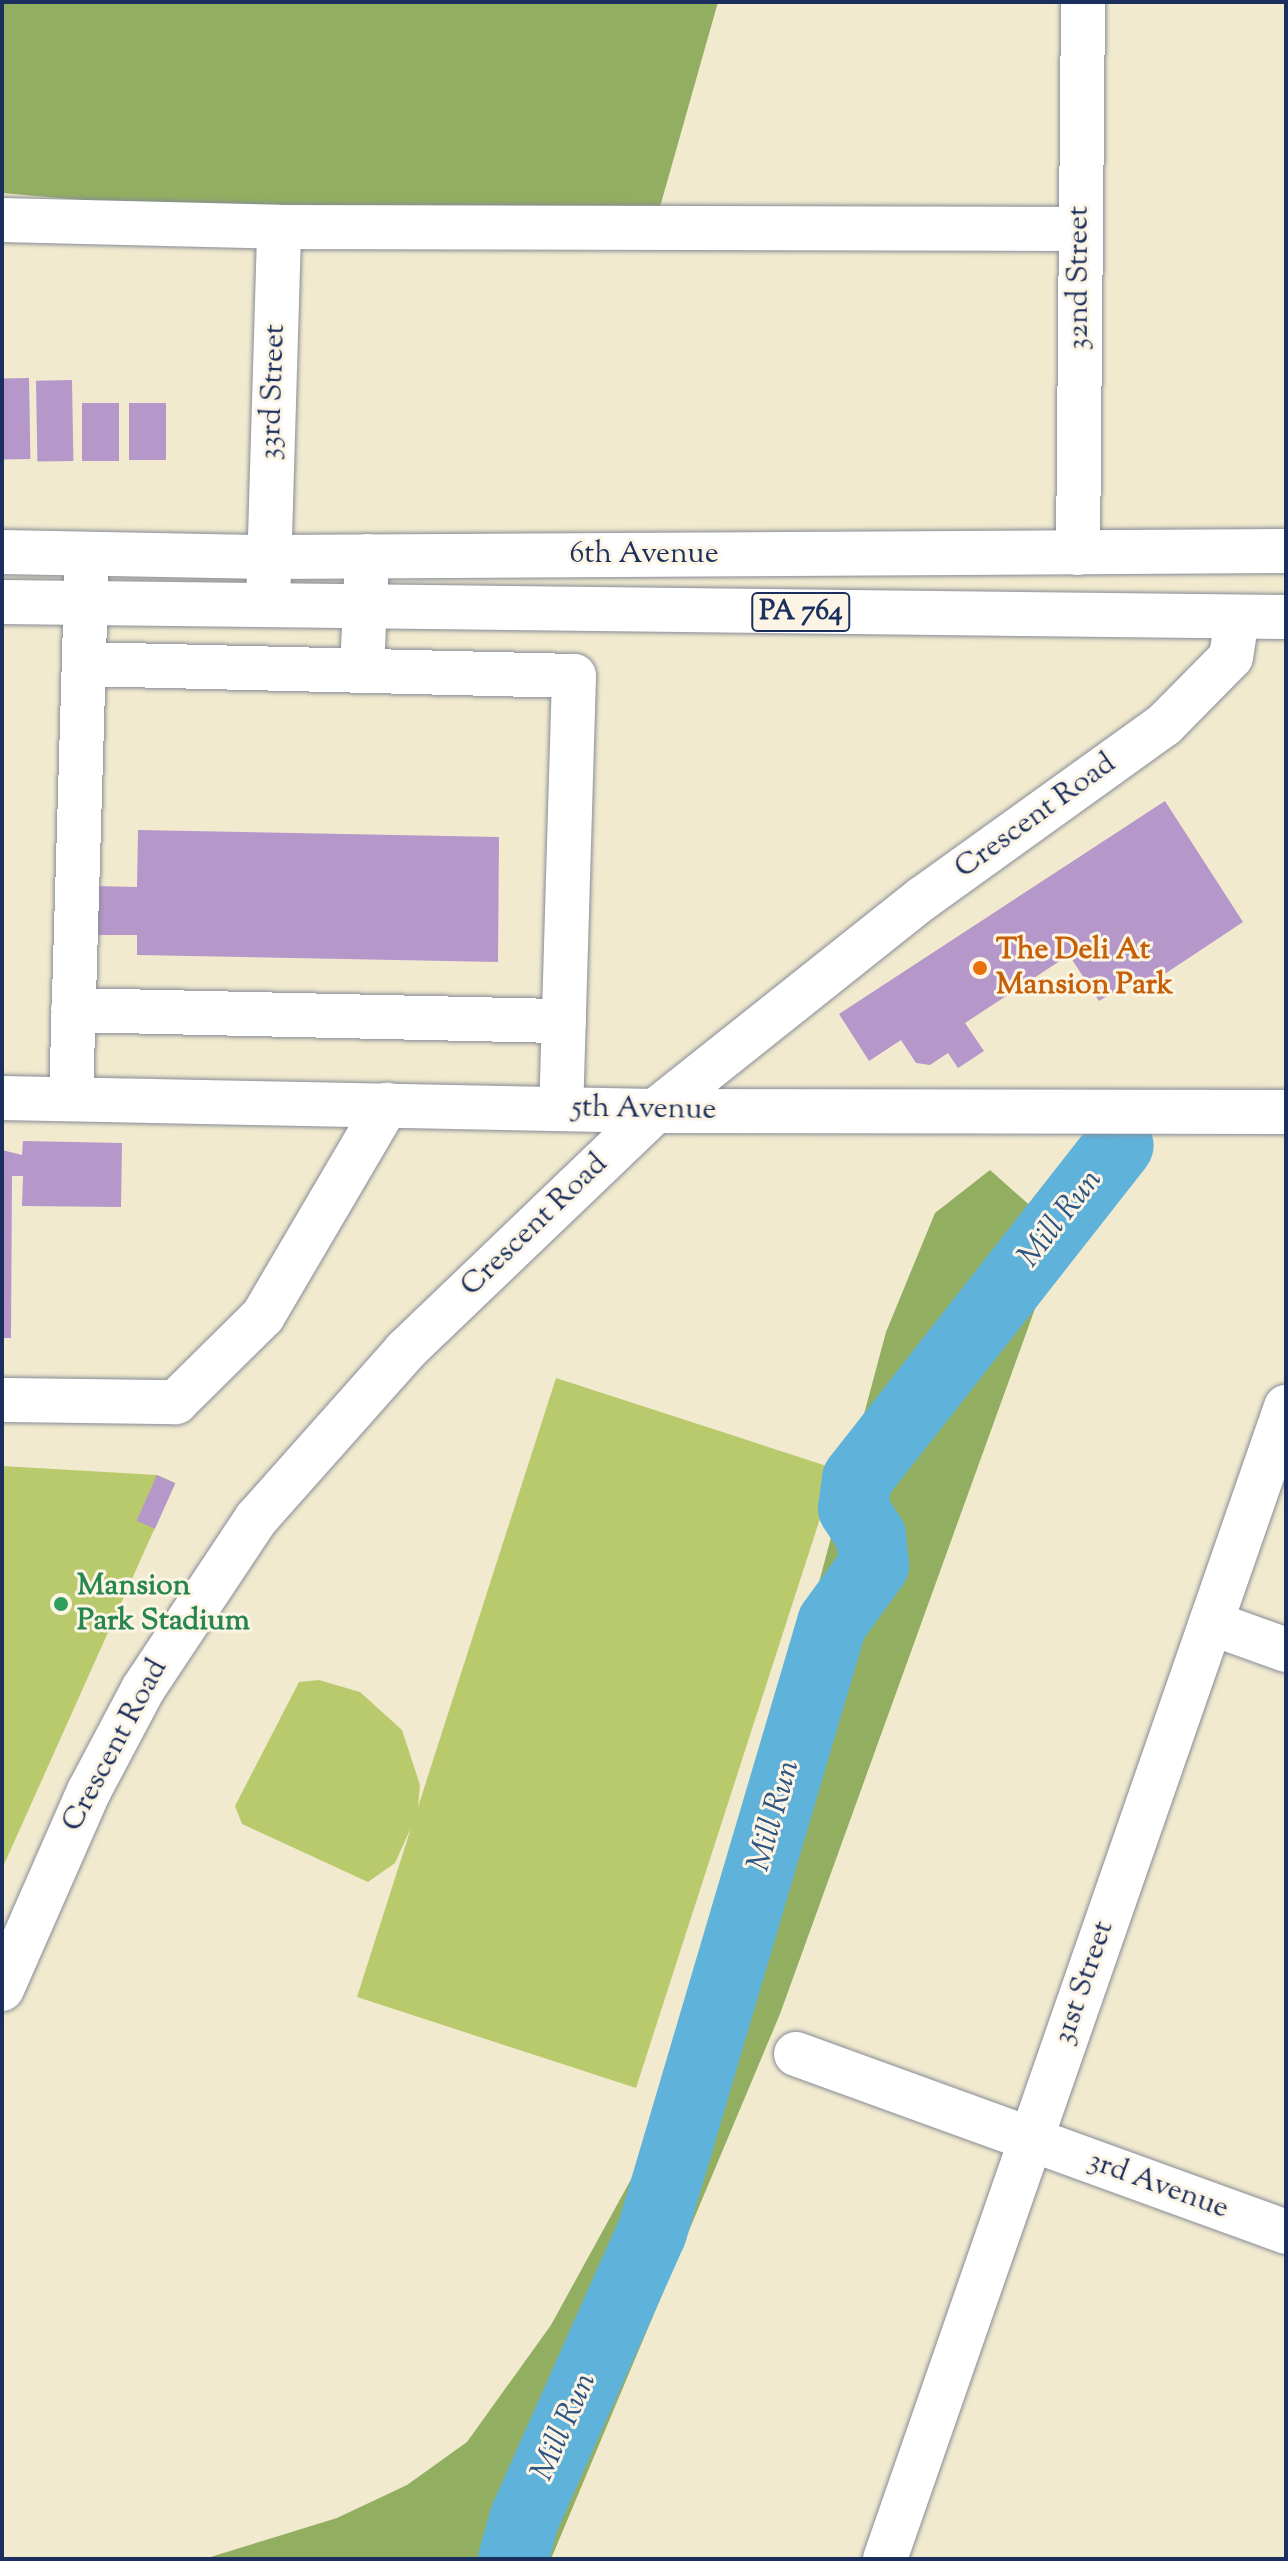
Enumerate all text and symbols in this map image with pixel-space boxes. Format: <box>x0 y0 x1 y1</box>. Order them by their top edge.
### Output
street label: 32nd Street <box>1062 206 1098 350</box>
street label: 33rd Street <box>254 323 294 461</box>
street label: 6th Avenue <box>569 537 719 573</box>
road number: PA 764 <box>751 588 851 636</box>
street label: Crescent Road <box>949 747 1123 887</box>
place label: The Deli At Mansion Park <box>996 933 1173 1004</box>
marker: The Deli At Mansion Park <box>971 959 989 977</box>
street label: 5th Avenue <box>571 1091 717 1129</box>
street label: Crescent Road <box>454 1147 616 1305</box>
water label: Mill Run <box>1011 1162 1111 1276</box>
place label: Mansion Park Stadium <box>77 1569 250 1640</box>
marker: Mansion Park Stadium <box>52 1595 70 1613</box>
street label: Crescent Road <box>56 1654 176 1838</box>
water label: Mill Run <box>741 1756 809 1876</box>
street label: 31st Street <box>1047 1917 1123 2049</box>
street label: 3rd Avenue <box>1083 2144 1233 2228</box>
water label: Mill Run <box>524 2367 606 2487</box>

